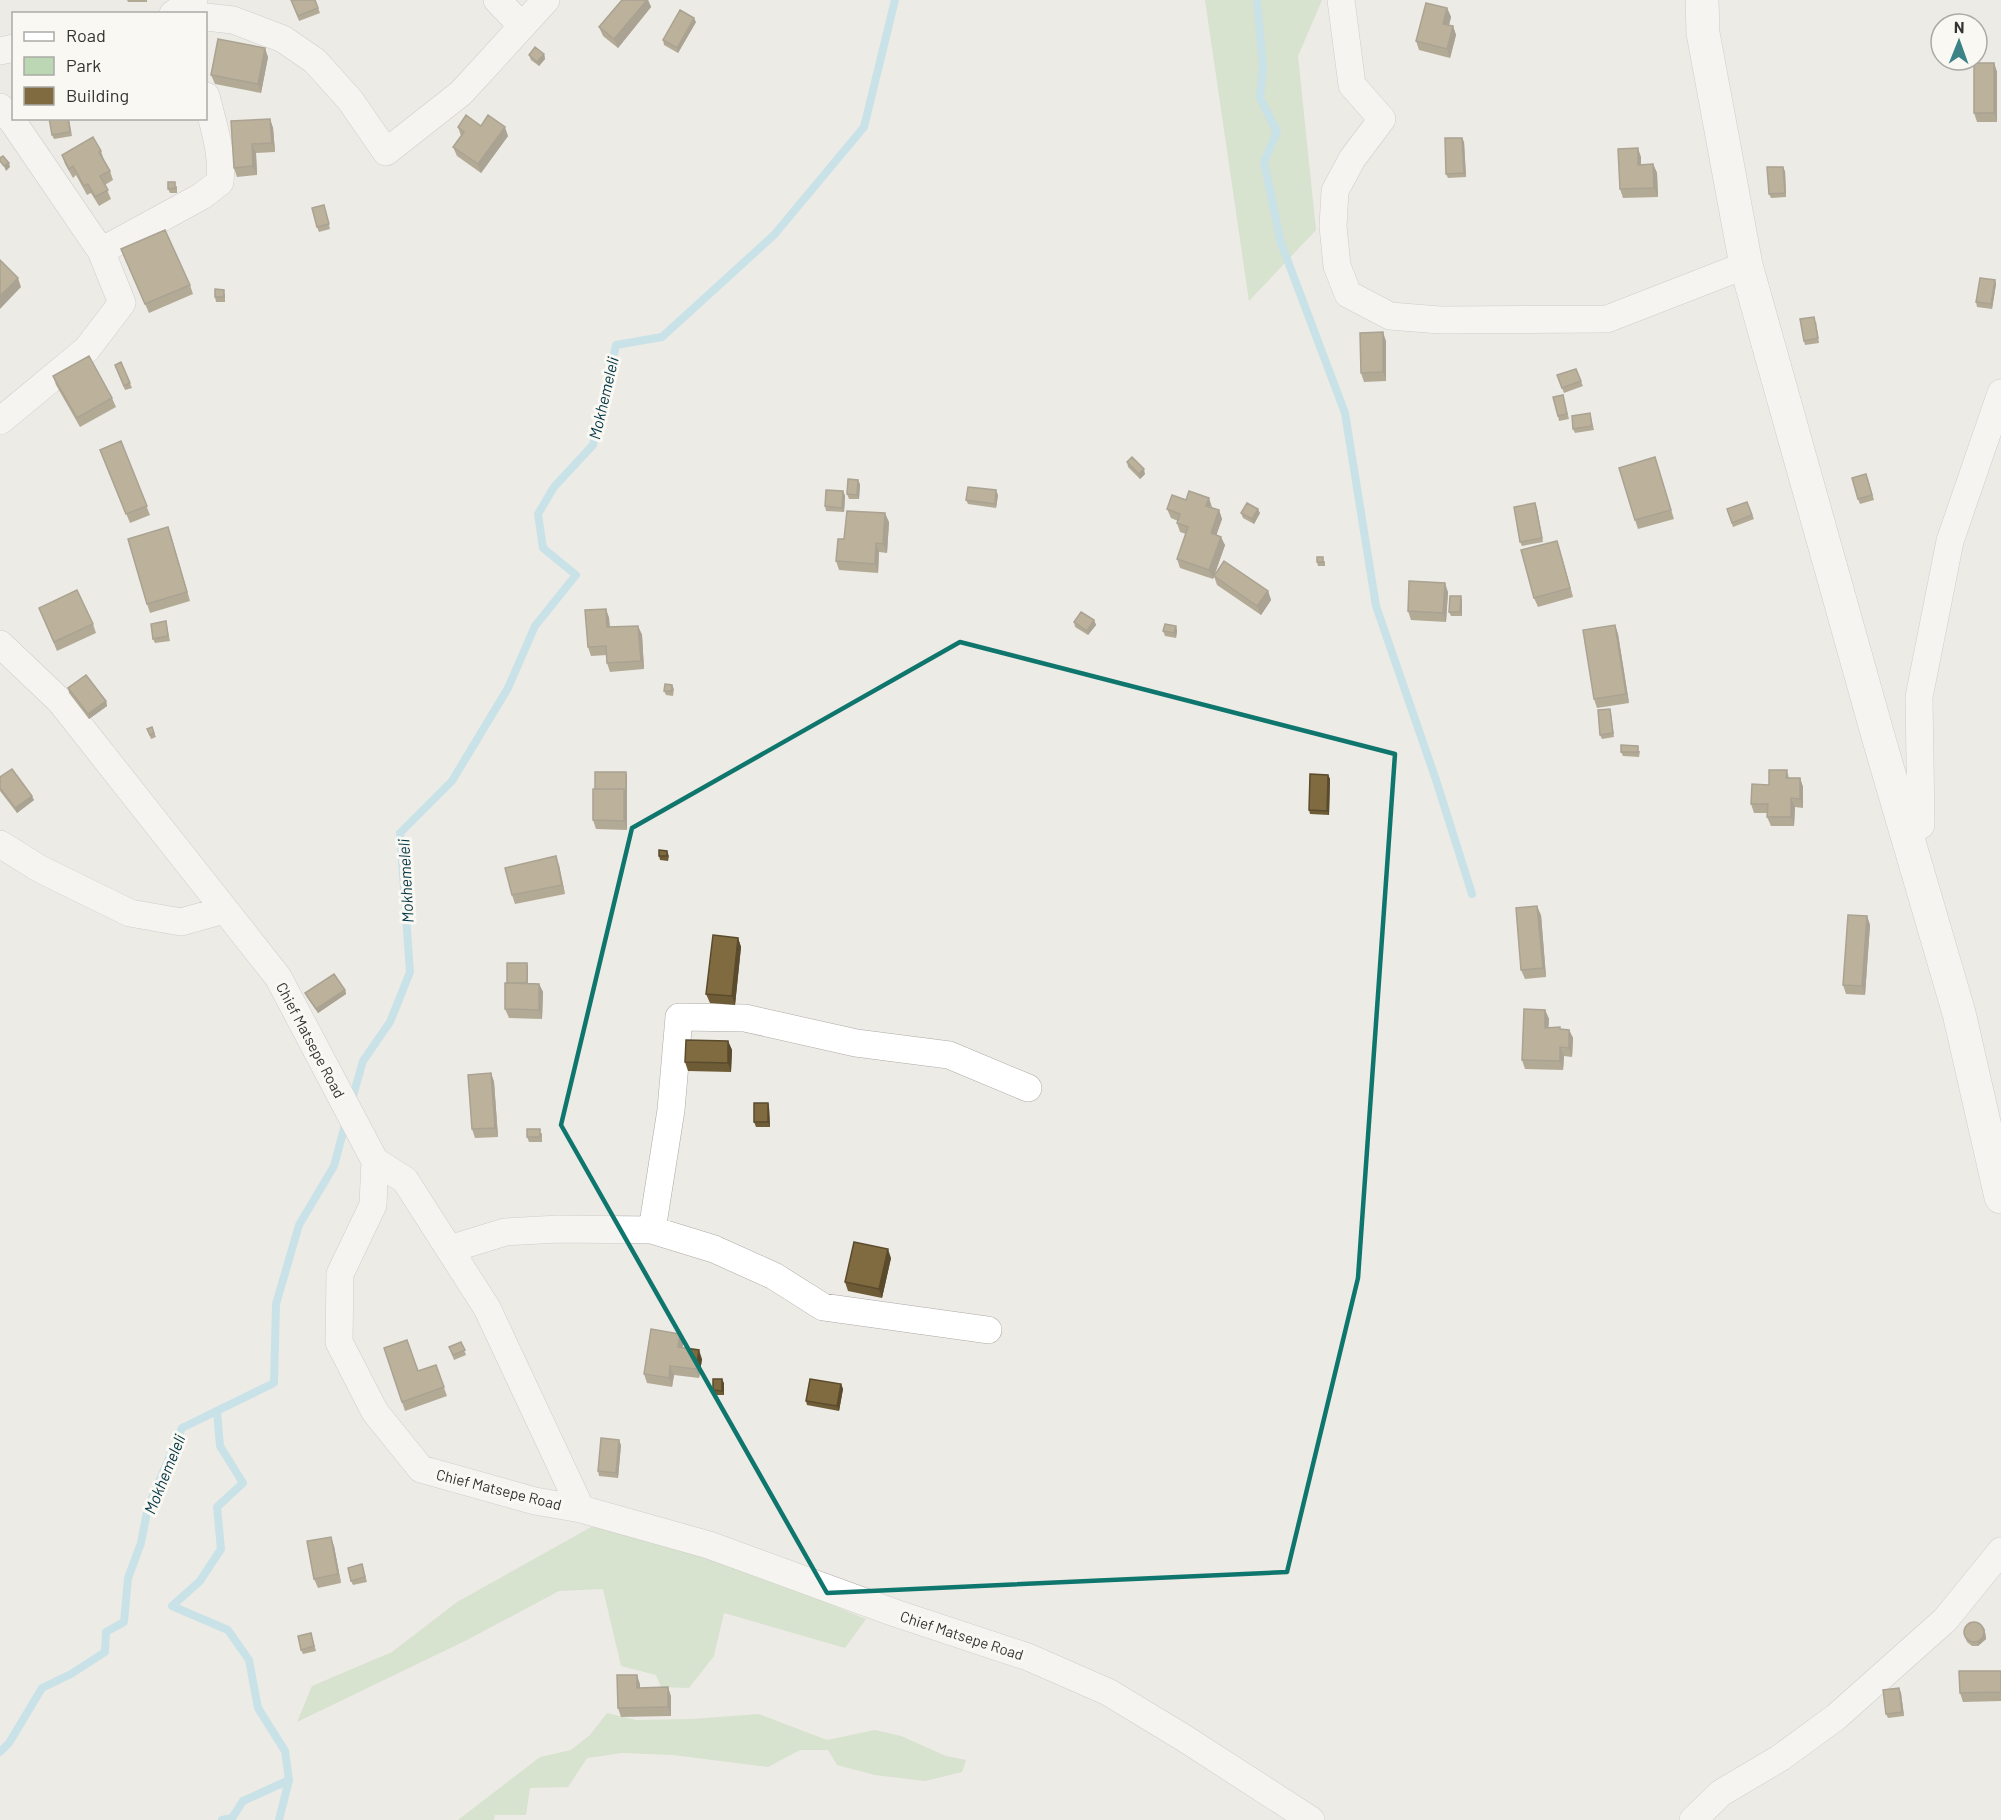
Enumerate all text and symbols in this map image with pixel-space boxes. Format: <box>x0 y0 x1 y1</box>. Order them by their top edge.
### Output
legend <box>12 12 207 120</box>
north arrow <box>1929 12 1989 72</box>
text: N <box>1954 17 1965 36</box>
text: Road <box>66 24 106 46</box>
text: Park <box>66 54 101 76</box>
text: Building <box>66 84 129 106</box>
water label: Mokhemeleli <box>584 355 622 441</box>
water label: Mokhemeleli <box>393 838 417 924</box>
street label: Chief Matsepe Road <box>273 979 349 1101</box>
water label: Mokhemeleli <box>139 1431 189 1517</box>
street label: Chief Matsepe Road <box>434 1465 564 1513</box>
street label: Chief Matsepe Road <box>898 1607 1026 1663</box>

